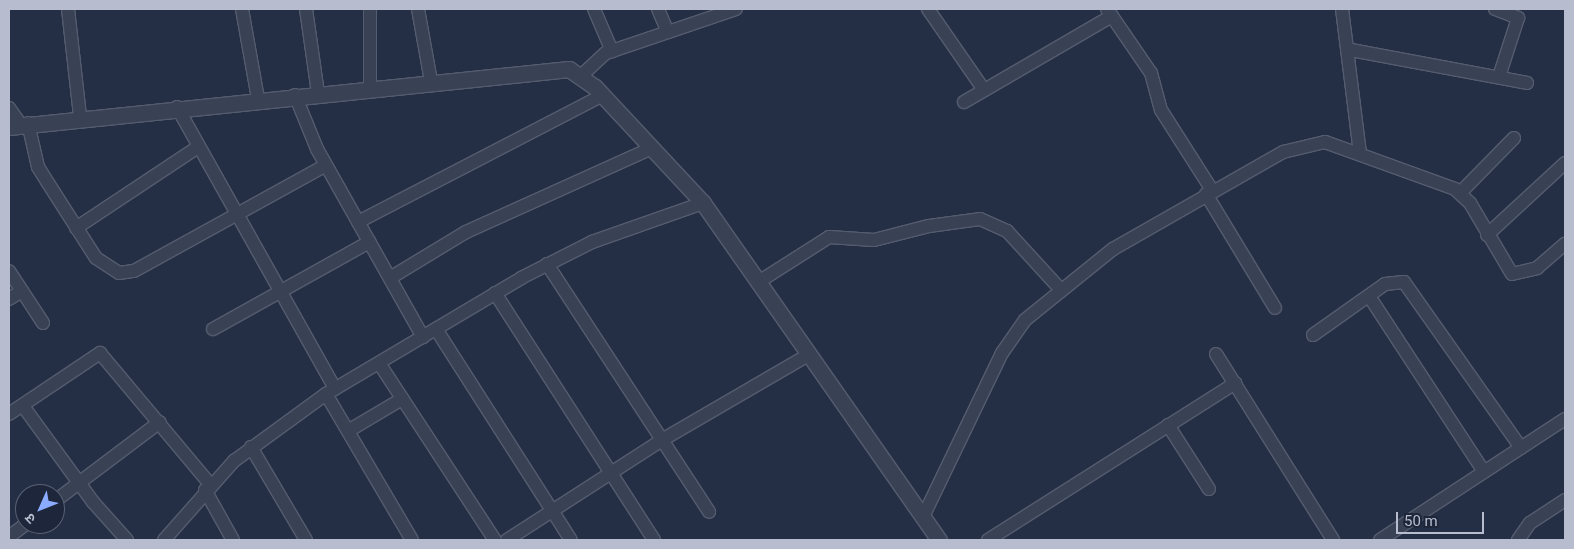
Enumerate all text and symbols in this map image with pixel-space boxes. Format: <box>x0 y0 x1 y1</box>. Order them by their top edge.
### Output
north arrow <box>15 484 65 534</box>
scale bar <box>1399 502 1486 534</box>
text: उ <box>21 510 39 527</box>
text: 50 m <box>1404 512 1438 530</box>

